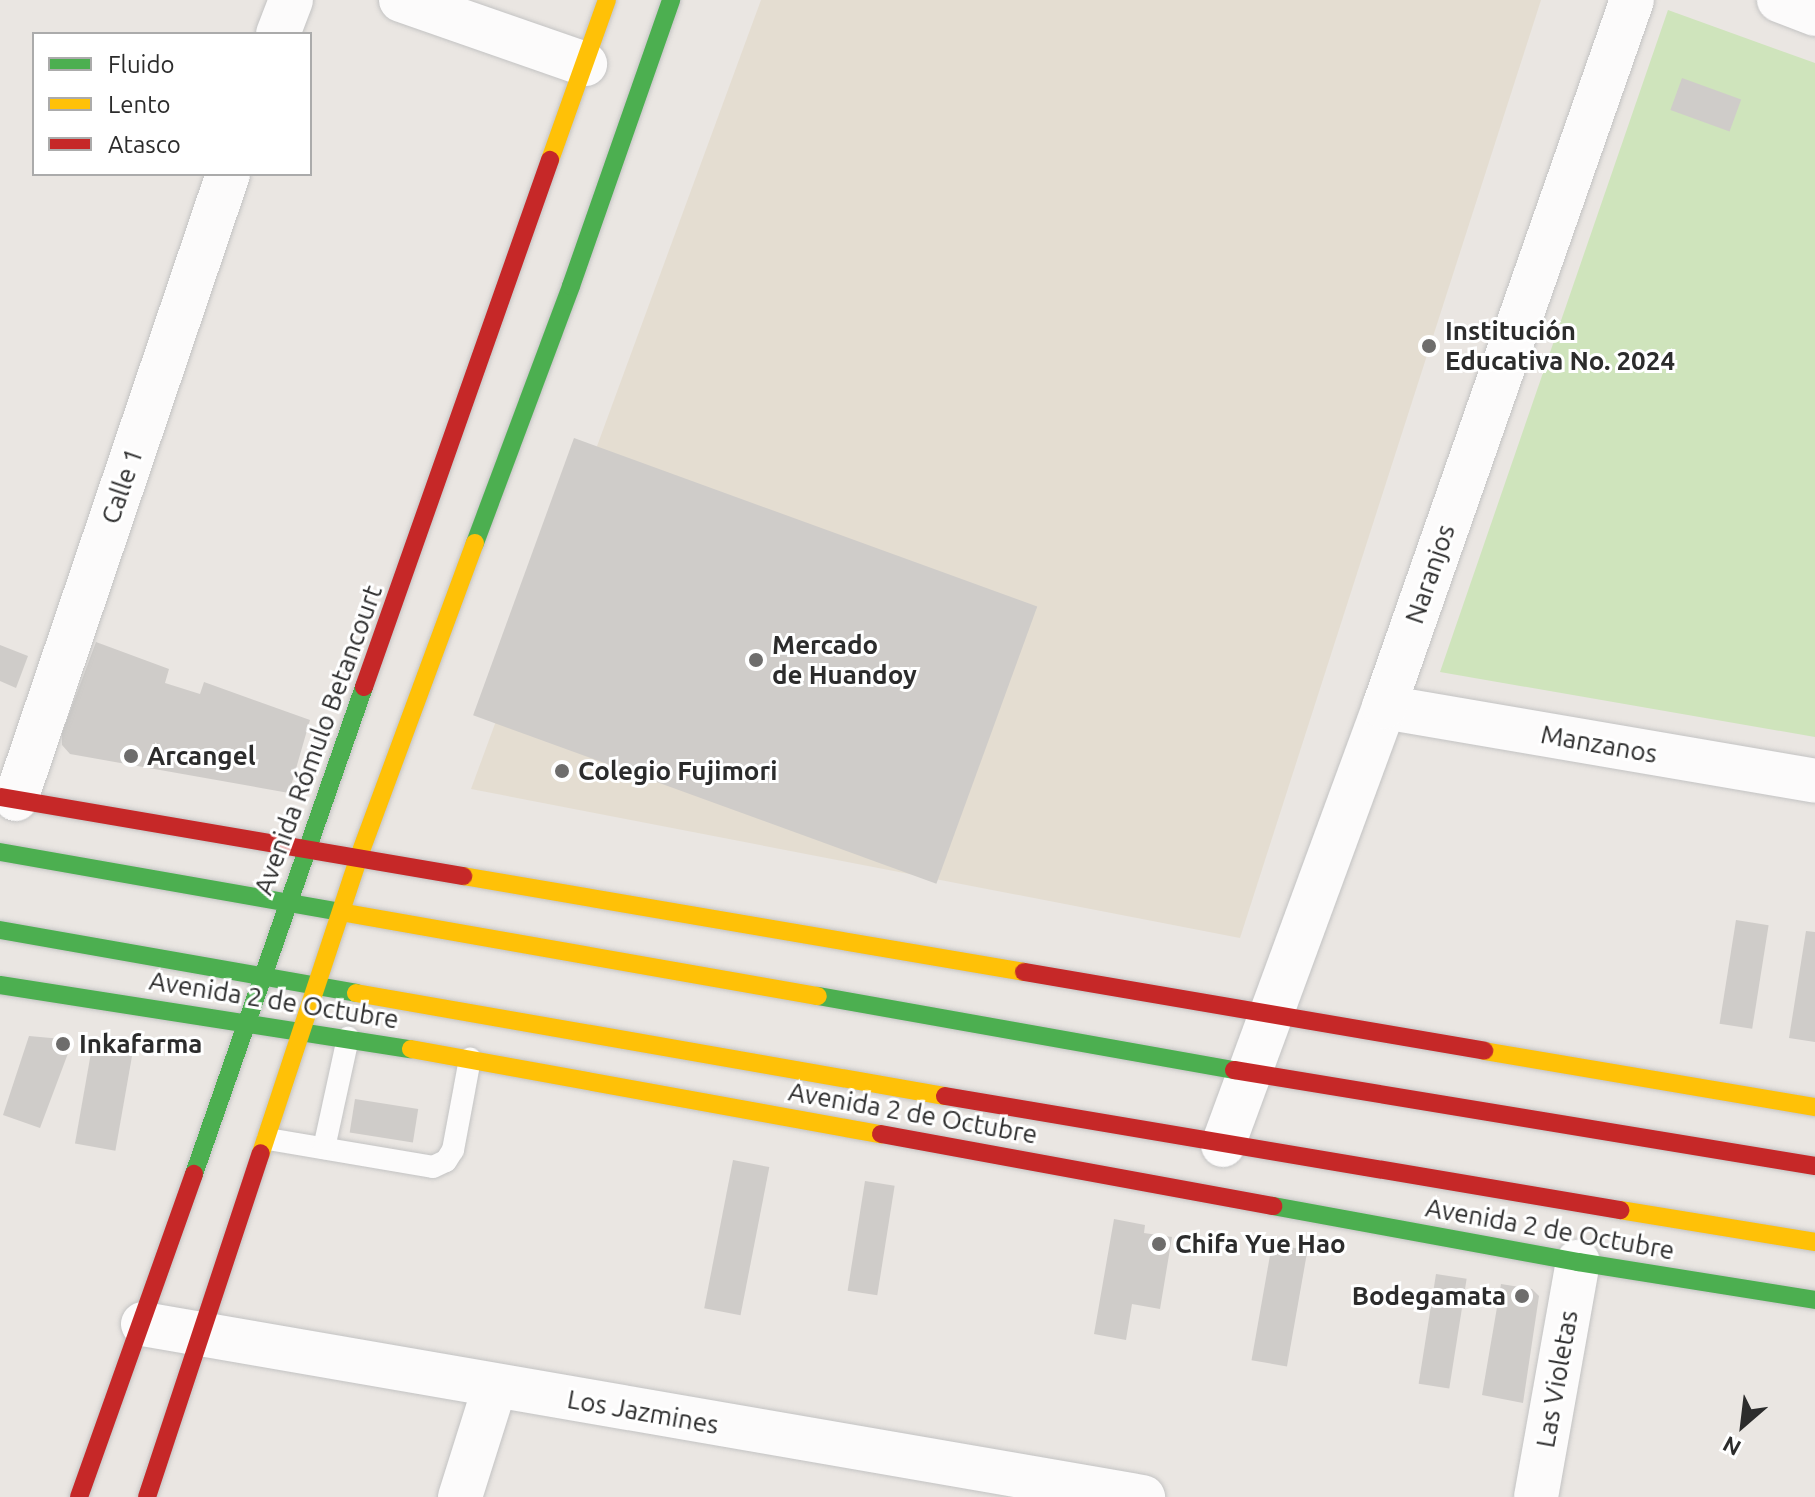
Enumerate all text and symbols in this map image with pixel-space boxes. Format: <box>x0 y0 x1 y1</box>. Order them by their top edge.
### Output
legend <box>32 32 312 176</box>
text: Fluido <box>108 51 175 78</box>
text: Lento <box>108 91 171 118</box>
text: Atasco <box>108 131 181 158</box>
place label: Institución Educativa No. 2024 <box>1445 315 1675 376</box>
marker: Institución Educativa No. 2024 <box>1420 337 1438 355</box>
street label: Calle 1 <box>95 444 149 528</box>
street label: Naranjos <box>1399 520 1461 628</box>
street label: Avenida Rómulo Betancourt <box>247 581 389 899</box>
place label: Mercado de Huandoy <box>772 629 917 690</box>
marker: Mercado de Huandoy <box>747 651 765 669</box>
street label: Manzanos <box>1538 718 1660 770</box>
place label: Arcangel <box>147 740 256 772</box>
marker: Arcangel <box>122 747 140 765</box>
place label: Colegio Fujimori <box>578 755 777 787</box>
marker: Colegio Fujimori <box>553 762 571 780</box>
street label: Avenida 2 de Octubre <box>147 965 401 1035</box>
place label: Inkafarma <box>79 1028 202 1060</box>
marker: Inkafarma <box>54 1035 72 1053</box>
street label: Avenida 2 de Octubre <box>786 1076 1040 1150</box>
street label: Avenida 2 de Octubre <box>1423 1192 1677 1266</box>
place label: Chifa Yue Hao <box>1175 1228 1346 1260</box>
marker: Chifa Yue Hao <box>1150 1235 1168 1253</box>
place label: Bodegamata <box>1352 1280 1506 1312</box>
marker: Bodegamata <box>1513 1287 1531 1305</box>
street label: Las Violetas <box>1530 1308 1584 1450</box>
street label: Los Jazmines <box>565 1383 721 1441</box>
north arrow <box>1703 1385 1783 1465</box>
text: N <box>1718 1432 1745 1462</box>

